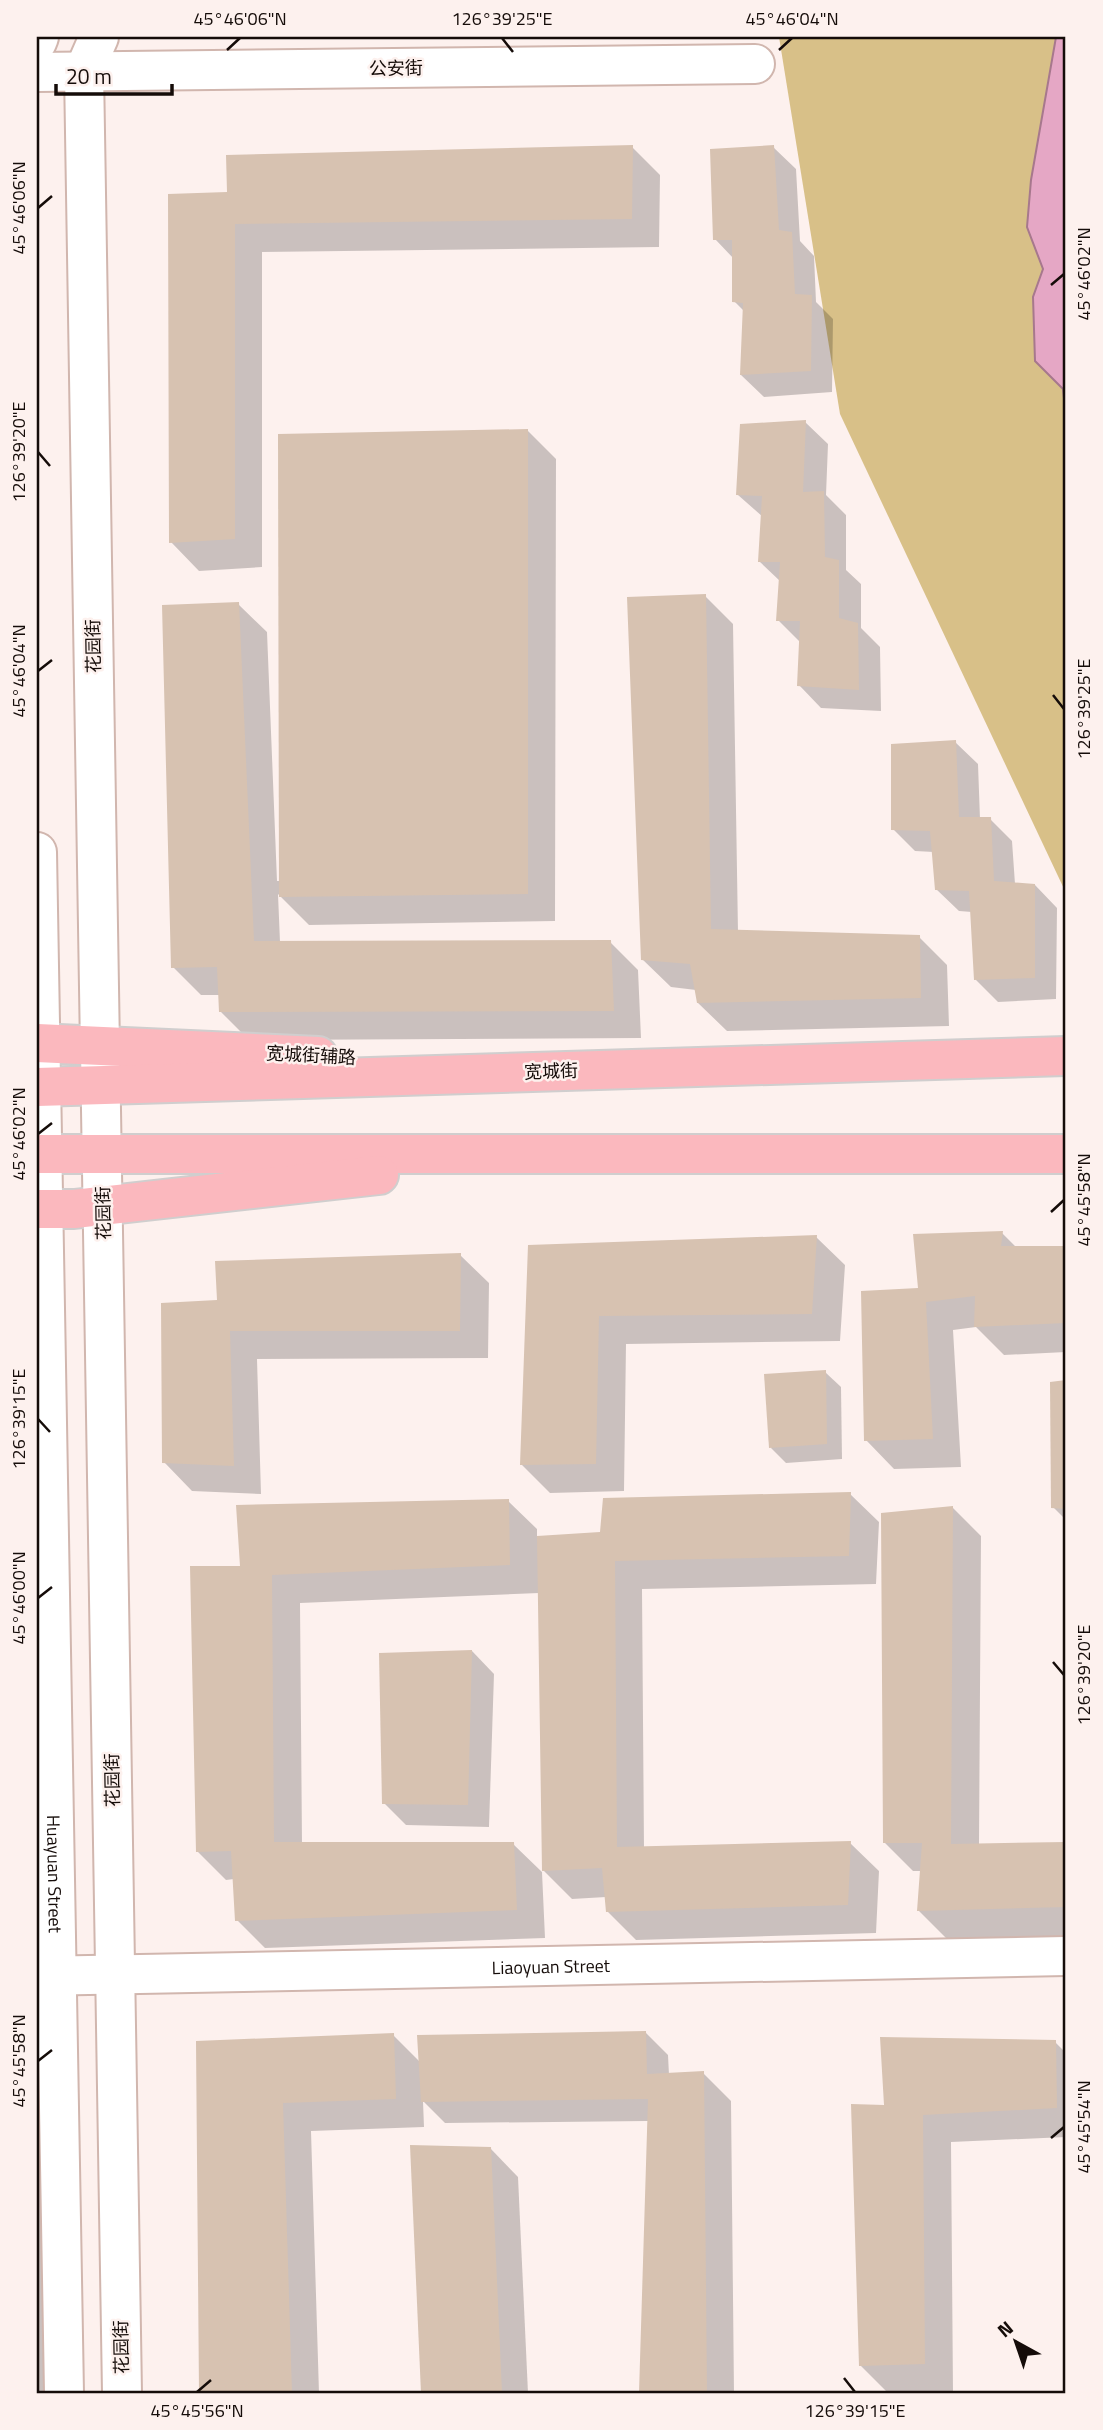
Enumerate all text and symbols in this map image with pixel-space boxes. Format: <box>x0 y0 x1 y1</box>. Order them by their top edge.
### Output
text: 45°46'06"N <box>193 5 287 32</box>
text: 126°39'25"E <box>451 5 553 32</box>
text: 45°46'04"N <box>745 5 839 32</box>
scale bar <box>56 52 172 96</box>
street label: 公安街 <box>369 54 423 82</box>
text: 20 m <box>66 60 112 92</box>
text: 45°46'06"N <box>5 161 32 255</box>
text: 45°46'02"N <box>1070 227 1097 321</box>
text: 126°39'20"E <box>5 401 32 503</box>
street label: 花园街 <box>79 619 107 673</box>
text: 45°46'04"N <box>5 624 32 718</box>
text: 126°39'25"E <box>1070 658 1097 760</box>
street label: 宽城街辅路 <box>265 1039 357 1071</box>
street label: 宽城街 <box>524 1057 578 1085</box>
text: 45°46'02"N <box>5 1087 32 1181</box>
text: 45°45'58"N <box>1070 1153 1097 1247</box>
street label: 花园街 <box>89 1186 117 1240</box>
text: 126°39'15"E <box>5 1368 32 1470</box>
text: 45°46'00"N <box>5 1551 32 1645</box>
text: 126°39'20"E <box>1070 1624 1097 1726</box>
street label: 花园街 <box>98 1753 126 1807</box>
street label: Huayuan Street <box>40 1815 69 1934</box>
street label: Liaoyuan Street <box>491 1951 611 1981</box>
text: 45°45'58"N <box>5 2014 32 2108</box>
text: 45°45'54"N <box>1070 2080 1097 2174</box>
north arrow <box>981 2308 1050 2378</box>
text: N <box>990 2313 1019 2344</box>
street label: 花园街 <box>107 2320 135 2374</box>
text: 45°45'56"N <box>150 2397 244 2424</box>
text: 126°39'15"E <box>804 2397 906 2424</box>

